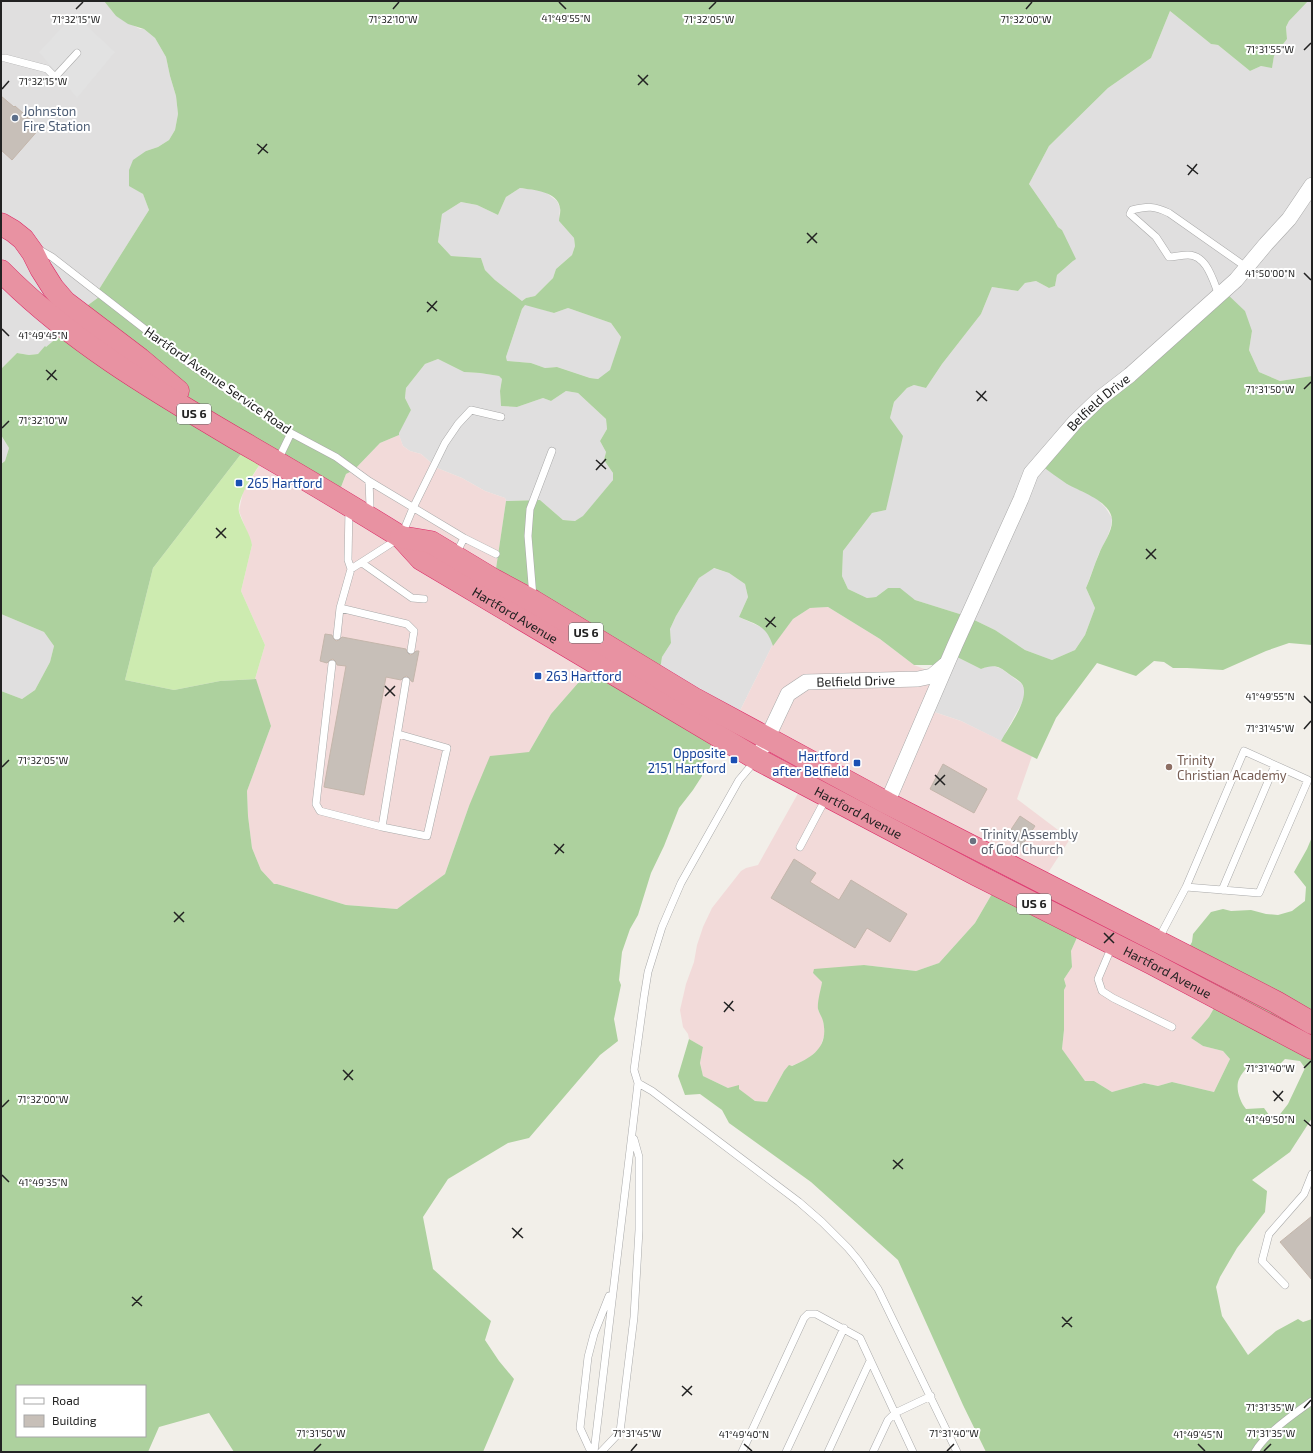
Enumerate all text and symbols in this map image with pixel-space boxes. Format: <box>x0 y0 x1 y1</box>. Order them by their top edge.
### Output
text: 41°49'55"N <box>541 12 591 24</box>
text: 71°32'15"W <box>52 13 101 25</box>
text: 71°32'10"W <box>368 13 418 25</box>
text: 71°32'05"W <box>684 13 735 25</box>
text: 71°32'00"W <box>1000 13 1052 25</box>
text: 71°31'55"W <box>1246 43 1295 55</box>
text: 71°32'15"W <box>19 75 68 87</box>
place label: Johnston Fire Station <box>23 103 91 134</box>
marker: Johnston Fire Station <box>10 113 20 123</box>
text: 41°50'00"N <box>1245 267 1295 279</box>
street label: Hartford Avenue Service Road <box>142 323 294 437</box>
text: 41°49'45"N <box>18 329 68 341</box>
street label: Belfield Drive <box>1063 370 1133 434</box>
text: 71°31'50"W <box>1246 383 1295 395</box>
road number: US 6 <box>177 404 211 424</box>
text: 71°32'10"W <box>18 414 68 426</box>
place label: 265 Hartford <box>247 475 322 491</box>
marker: 265 Hartford <box>234 478 244 488</box>
street label: Hartford Avenue <box>469 583 561 647</box>
road number: US 6 <box>569 623 603 643</box>
place label: 263 Hartford <box>546 668 622 684</box>
marker: 263 Hartford <box>533 671 543 681</box>
street label: Belfield Drive <box>816 672 895 690</box>
text: 41°49'55"N <box>1245 690 1295 702</box>
text: 71°31'45"W <box>1246 722 1295 734</box>
place label: Opposite 2151 Hartford <box>648 745 726 776</box>
place label: Hartford after Belfield <box>772 748 849 779</box>
place label: Trinity Christian Academy <box>1177 752 1287 783</box>
text: 71°32'05"W <box>18 754 69 766</box>
marker: Opposite 2151 Hartford <box>729 755 739 765</box>
marker: Hartford after Belfield <box>852 758 862 768</box>
marker: Trinity Christian Academy <box>1164 762 1174 772</box>
street label: Hartford Avenue <box>812 783 905 842</box>
place label: Trinity Assembly of God Church <box>981 826 1078 857</box>
marker: Trinity Assembly of God Church <box>968 836 978 846</box>
road number: US 6 <box>1017 894 1051 914</box>
street label: Hartford Avenue <box>1121 943 1214 1002</box>
text: 71°31'40"W <box>1245 1062 1295 1074</box>
text: 71°32'00"W <box>17 1093 69 1105</box>
text: 41°49'50"N <box>1245 1113 1295 1125</box>
text: 41°49'35"N <box>18 1176 68 1188</box>
legend <box>16 1385 146 1437</box>
text: Road <box>52 1393 80 1407</box>
text: 71°31'35"W <box>1246 1401 1295 1413</box>
text: Building <box>52 1413 97 1427</box>
text: 71°31'50"W <box>297 1427 346 1439</box>
text: 71°31'45"W <box>613 1427 662 1439</box>
text: 71°31'40"W <box>929 1427 979 1439</box>
text: 71°31'35"W <box>1247 1427 1296 1439</box>
text: 41°49'40"N <box>719 1428 769 1440</box>
text: 41°49'45"N <box>1173 1428 1223 1440</box>

